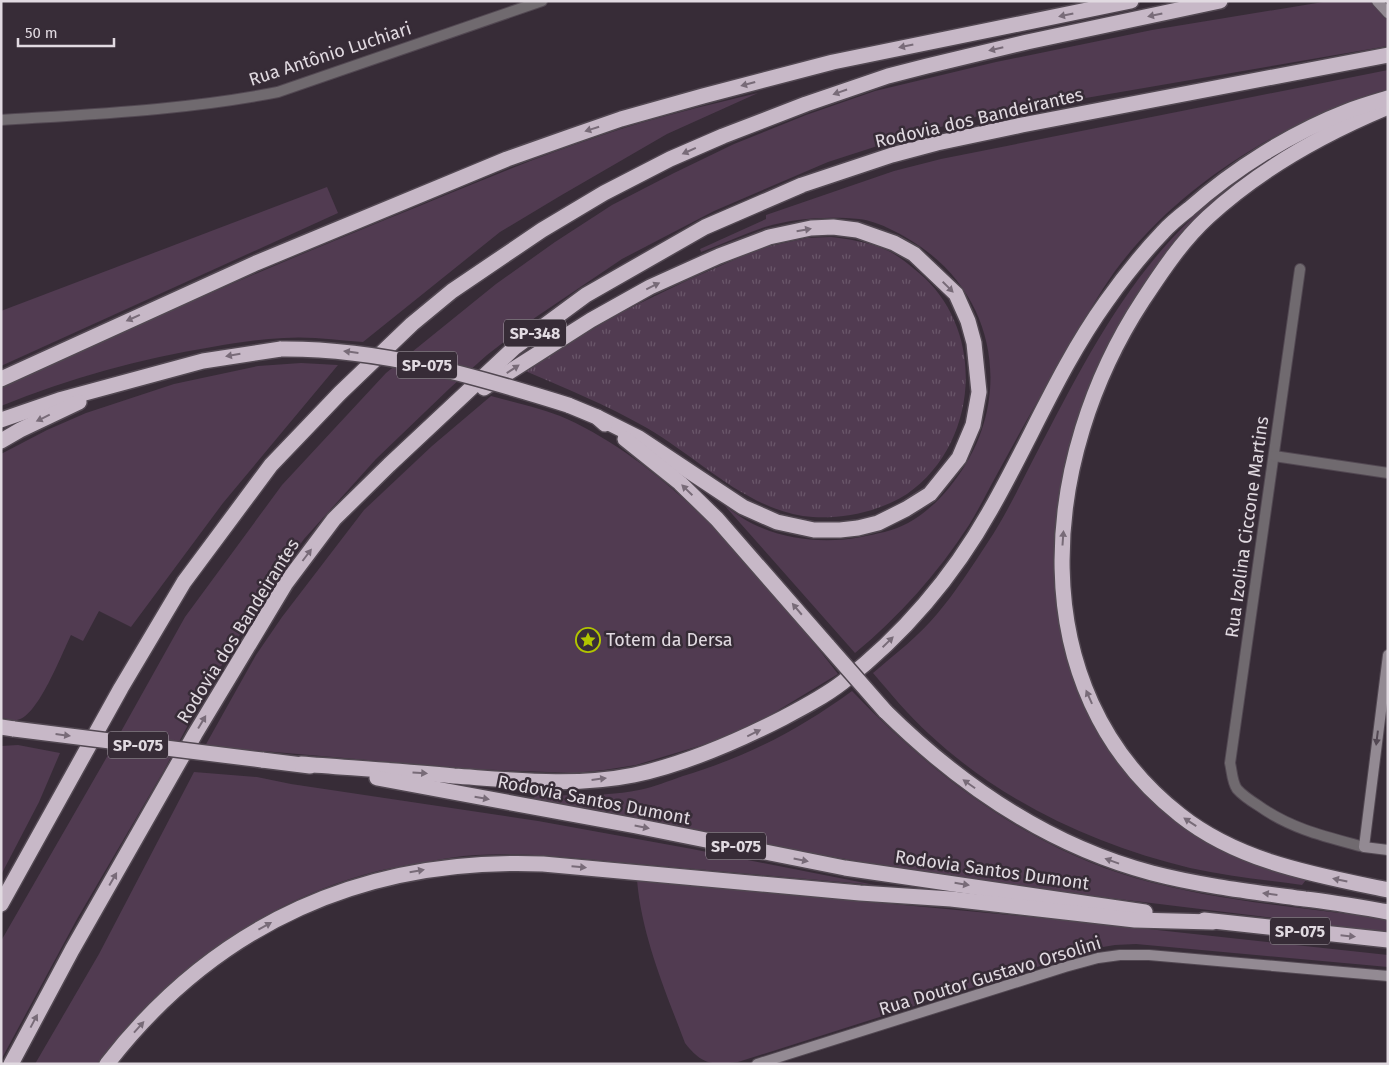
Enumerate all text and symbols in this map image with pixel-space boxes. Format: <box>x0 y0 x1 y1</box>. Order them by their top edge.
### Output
one-way arrow <box>1058 11 1073 19</box>
one-way arrow <box>1148 11 1163 19</box>
scale bar <box>18 15 114 47</box>
street label: Rua Antônio Luchiari <box>246 17 414 91</box>
text: 50 m <box>25 24 58 42</box>
one-way arrow <box>899 42 914 50</box>
one-way arrow <box>989 45 1004 53</box>
one-way arrow <box>741 80 756 88</box>
street label: Rodovia dos Bandeirantes <box>873 83 1085 153</box>
one-way arrow <box>832 88 847 96</box>
one-way arrow <box>585 126 600 133</box>
one-way arrow <box>682 148 696 156</box>
one-way arrow <box>797 225 813 233</box>
one-way arrow <box>942 281 954 293</box>
one-way arrow <box>646 282 660 290</box>
one-way arrow <box>126 315 140 323</box>
road number: SP-348 <box>504 319 566 346</box>
one-way arrow <box>343 348 359 356</box>
one-way arrow <box>225 352 241 360</box>
road number: SP-075 <box>397 352 457 378</box>
one-way arrow <box>507 364 520 374</box>
one-way arrow <box>36 415 50 423</box>
street label: Rua Izolina Ciccone Martins <box>1221 415 1273 639</box>
one-way arrow <box>681 484 693 496</box>
one-way arrow <box>1060 530 1068 546</box>
street label: Rodovia dos Bandeirantes <box>172 535 304 727</box>
one-way arrow <box>302 548 312 562</box>
one-way arrow <box>791 603 802 616</box>
place icon: Totem da Dersa <box>575 627 601 653</box>
place label: Totem da Dersa <box>606 629 733 651</box>
one-way arrow <box>882 636 894 648</box>
one-way arrow <box>1085 690 1093 704</box>
one-way arrow <box>197 716 206 729</box>
one-way arrow <box>747 728 761 736</box>
one-way arrow <box>55 731 71 739</box>
one-way arrow <box>1373 731 1381 747</box>
road number: SP-075 <box>108 732 168 758</box>
one-way arrow <box>412 769 428 777</box>
street label: Rodovia Santos Dumont <box>496 771 693 830</box>
one-way arrow <box>592 775 608 783</box>
one-way arrow <box>962 779 976 789</box>
one-way arrow <box>475 794 491 802</box>
one-way arrow <box>1183 817 1196 826</box>
one-way arrow <box>635 823 650 831</box>
road number: SP-075 <box>706 832 766 859</box>
street label: Rodovia Santos Dumont <box>893 845 1091 895</box>
one-way arrow <box>794 856 810 864</box>
one-way arrow <box>1105 856 1119 864</box>
one-way arrow <box>572 863 588 871</box>
one-way arrow <box>410 867 426 875</box>
one-way arrow <box>108 872 117 885</box>
one-way arrow <box>1332 875 1348 883</box>
one-way arrow <box>954 881 970 889</box>
one-way arrow <box>1262 890 1278 898</box>
road number: SP-075 <box>1270 918 1330 944</box>
one-way arrow <box>258 922 273 930</box>
street label: Rua Doutor Gustavo Orsolini <box>876 932 1104 1020</box>
one-way arrow <box>1341 932 1357 940</box>
one-way arrow <box>30 1014 38 1028</box>
one-way arrow <box>133 1021 145 1033</box>

